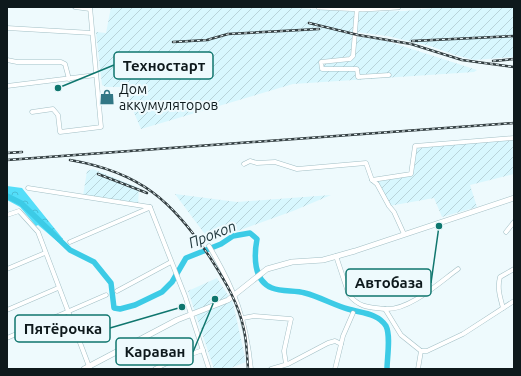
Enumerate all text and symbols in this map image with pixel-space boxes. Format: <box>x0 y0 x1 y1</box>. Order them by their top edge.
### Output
callout: Техностарт <box>114 52 213 79</box>
text: Техностарт <box>123 57 206 74</box>
place label: Дом аккумуляторов <box>119 81 218 113</box>
shop icon: Дом аккумуляторов <box>98 88 116 106</box>
water label: Прокоп <box>186 217 238 251</box>
callout: Автобаза <box>346 269 431 296</box>
text: Автобаза <box>355 274 423 291</box>
callout: Пятёрочка <box>15 315 110 342</box>
text: Пятёрочка <box>24 320 102 337</box>
callout: Караван <box>116 338 193 365</box>
text: Караван <box>125 343 185 360</box>

